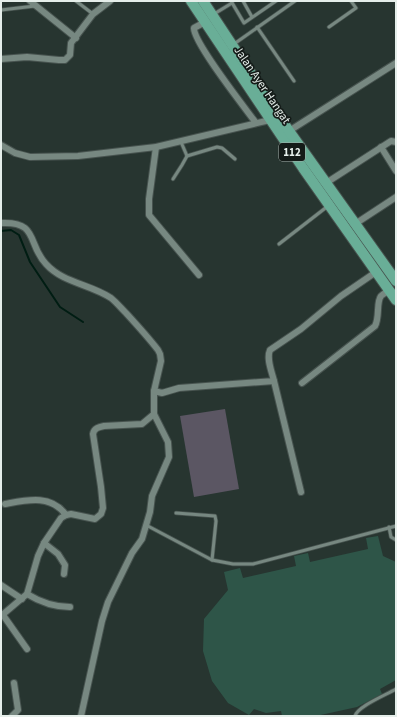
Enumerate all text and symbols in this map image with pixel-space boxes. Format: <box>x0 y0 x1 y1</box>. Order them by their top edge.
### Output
street label: Jalan Ayer Hangat <box>230 43 294 127</box>
road number: 112 <box>279 143 305 161</box>

